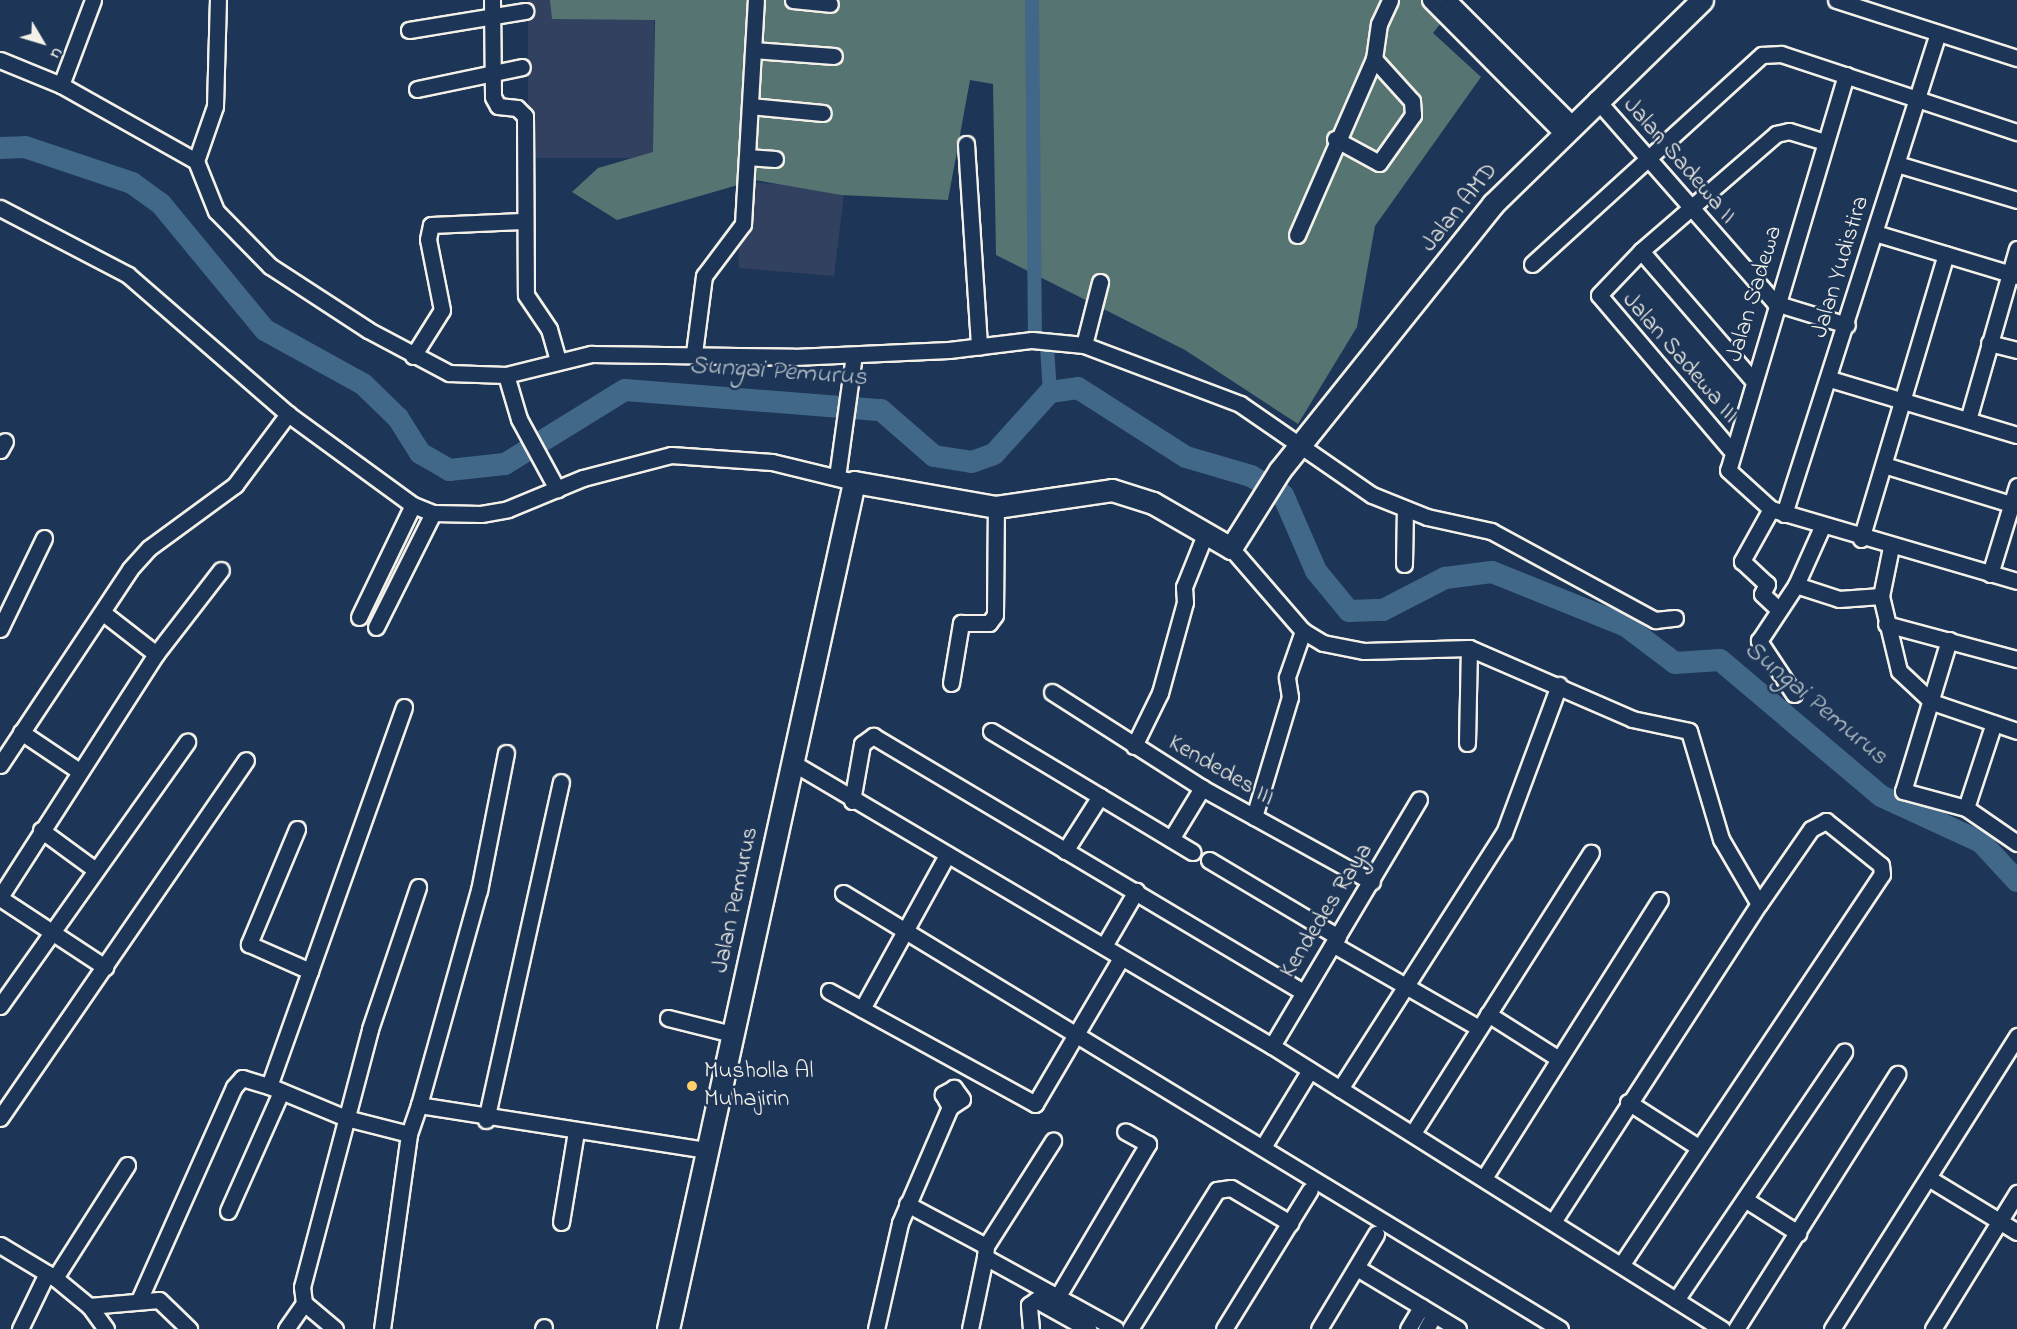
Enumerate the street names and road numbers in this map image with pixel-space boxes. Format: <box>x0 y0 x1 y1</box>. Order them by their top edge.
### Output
street label: Jalan Sadewa II <box>1616 92 1742 230</box>
street label: Jalan AMD <box>1415 158 1505 258</box>
street label: Jalan Yudistira <box>1806 193 1876 341</box>
street label: Jalan Sadewa <box>1721 222 1789 366</box>
street label: Jalan Sadewa III <box>1615 287 1745 429</box>
street label: Kendedes III <box>1163 729 1279 813</box>
street label: Jalan Pemurus <box>706 824 766 976</box>
street label: Kendedes Raya <box>1274 838 1380 984</box>

